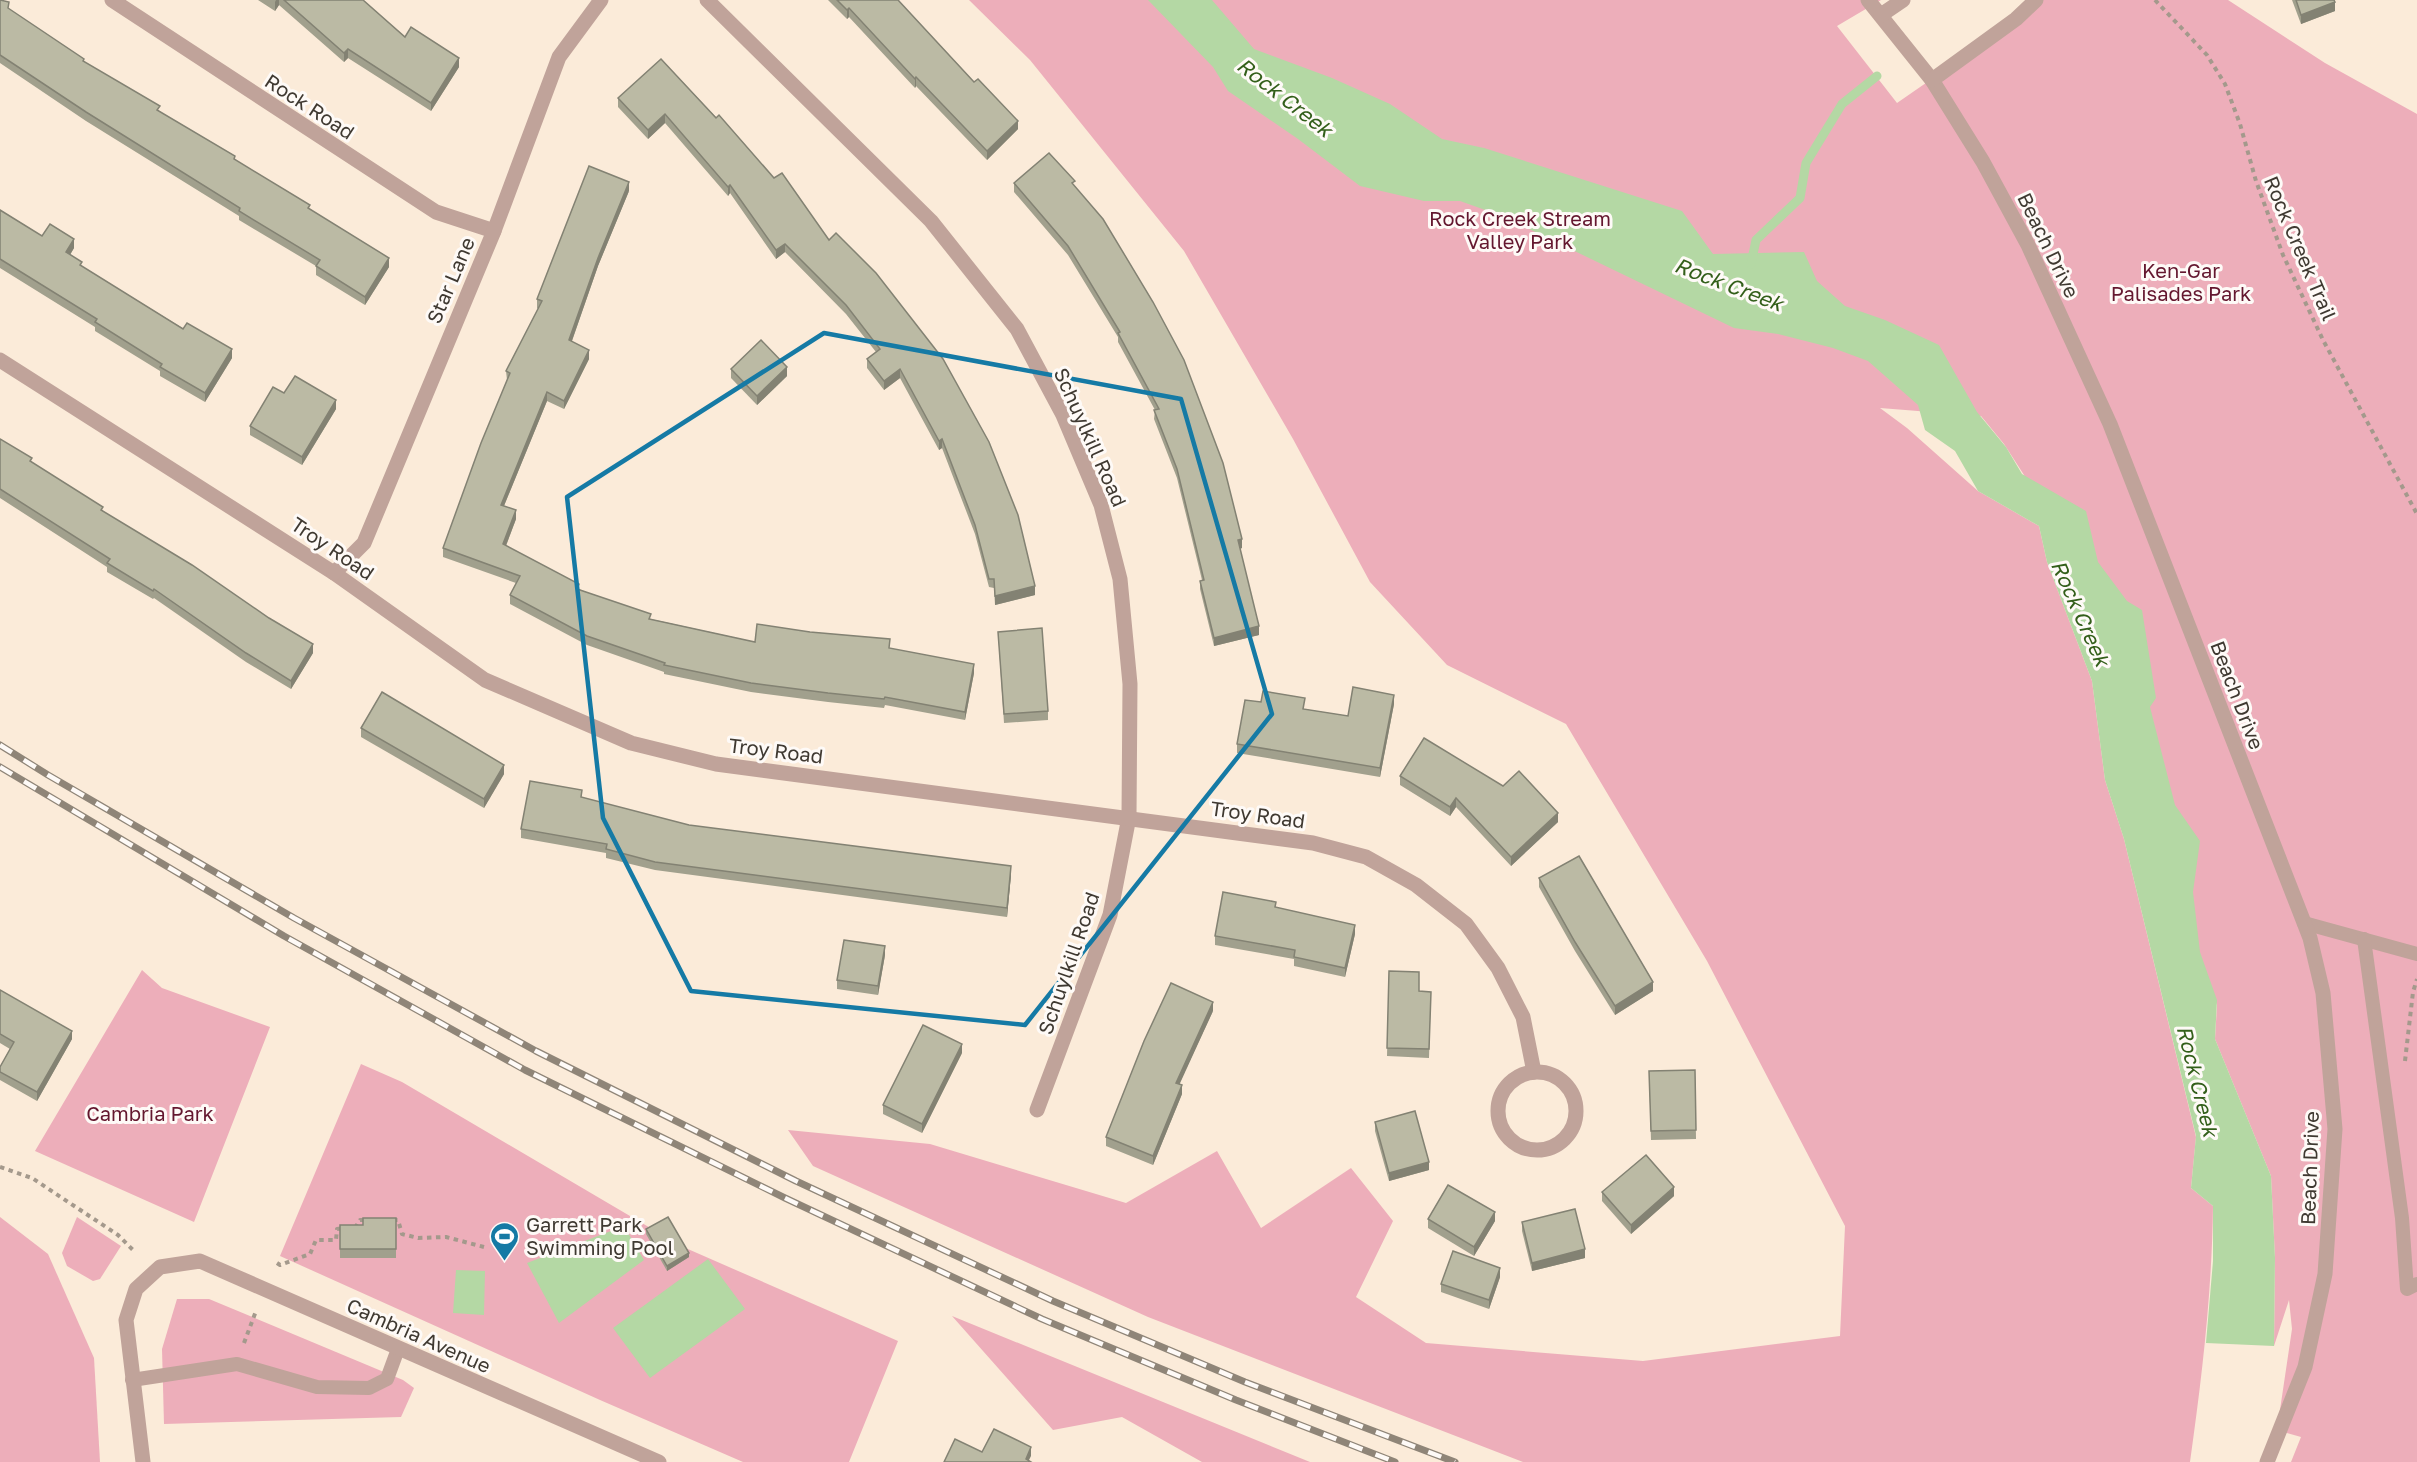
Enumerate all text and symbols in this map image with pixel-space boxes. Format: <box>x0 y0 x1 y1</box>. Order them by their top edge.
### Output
water label: Rock Creek <box>1232 52 1339 144</box>
street label: Rock Road <box>261 68 359 144</box>
street label: Rock Creek Trail <box>2260 172 2342 324</box>
street label: Beach Drive <box>2013 188 2085 302</box>
park label: Rock Creek Stream Valley Park <box>1429 206 1611 253</box>
street label: Star Lane <box>421 233 479 327</box>
water label: Rock Creek <box>1671 251 1789 317</box>
park label: Ken-Gar Palisades Park <box>2111 258 2251 305</box>
street label: Schuylkill Road <box>1050 364 1132 510</box>
street label: Troy Road <box>287 511 379 585</box>
water label: Rock Creek <box>2046 556 2117 672</box>
street label: Beach Drive <box>2206 637 2270 753</box>
street label: Troy Road <box>727 732 825 768</box>
street label: Troy Road <box>1209 796 1307 832</box>
street label: Schuylkill Road <box>1032 889 1104 1037</box>
water label: Rock Creek <box>2172 1023 2225 1141</box>
park label: Cambria Park <box>86 1101 214 1125</box>
street label: Beach Drive <box>2295 1111 2323 1225</box>
place label: Garrett Park Swimming Pool <box>526 1212 674 1259</box>
sports icon: Garrett Park Swimming Pool <box>489 1220 521 1262</box>
street label: Cambria Avenue <box>343 1293 495 1377</box>

